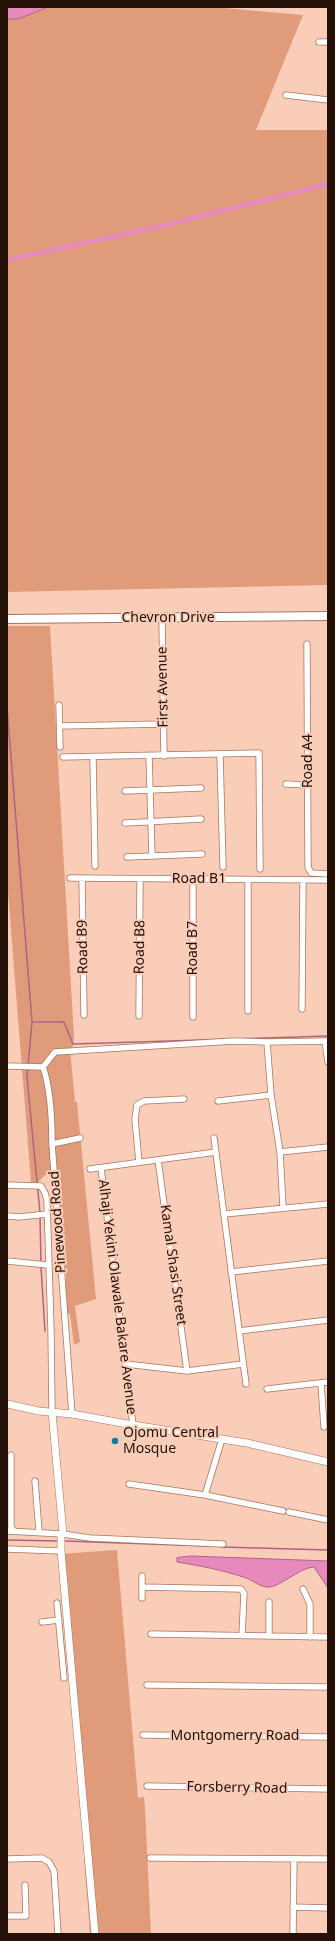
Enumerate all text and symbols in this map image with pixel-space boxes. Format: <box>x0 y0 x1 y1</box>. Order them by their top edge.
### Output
street label: Chevron Drive <box>121 610 215 626</box>
street label: First Avenue <box>154 646 172 728</box>
street label: Road A4 <box>300 734 316 788</box>
street label: Road B1 <box>172 871 226 887</box>
street label: Road B9 <box>74 920 92 974</box>
street label: Road B8 <box>131 920 149 974</box>
street label: Road B7 <box>185 921 201 975</box>
street label: Pinewood Road <box>46 1170 70 1274</box>
street label: Alhaji Yekini Olawale Bakare Avenue <box>94 1178 140 1416</box>
street label: Kamal Shasi Street <box>156 1203 190 1327</box>
place label: Ojomu Central Mosque <box>123 1425 219 1458</box>
marker: Ojomu Central Mosque <box>110 1436 120 1446</box>
street label: Montgomerry Road <box>171 1728 299 1744</box>
street label: Forsberry Road <box>187 1779 287 1797</box>

